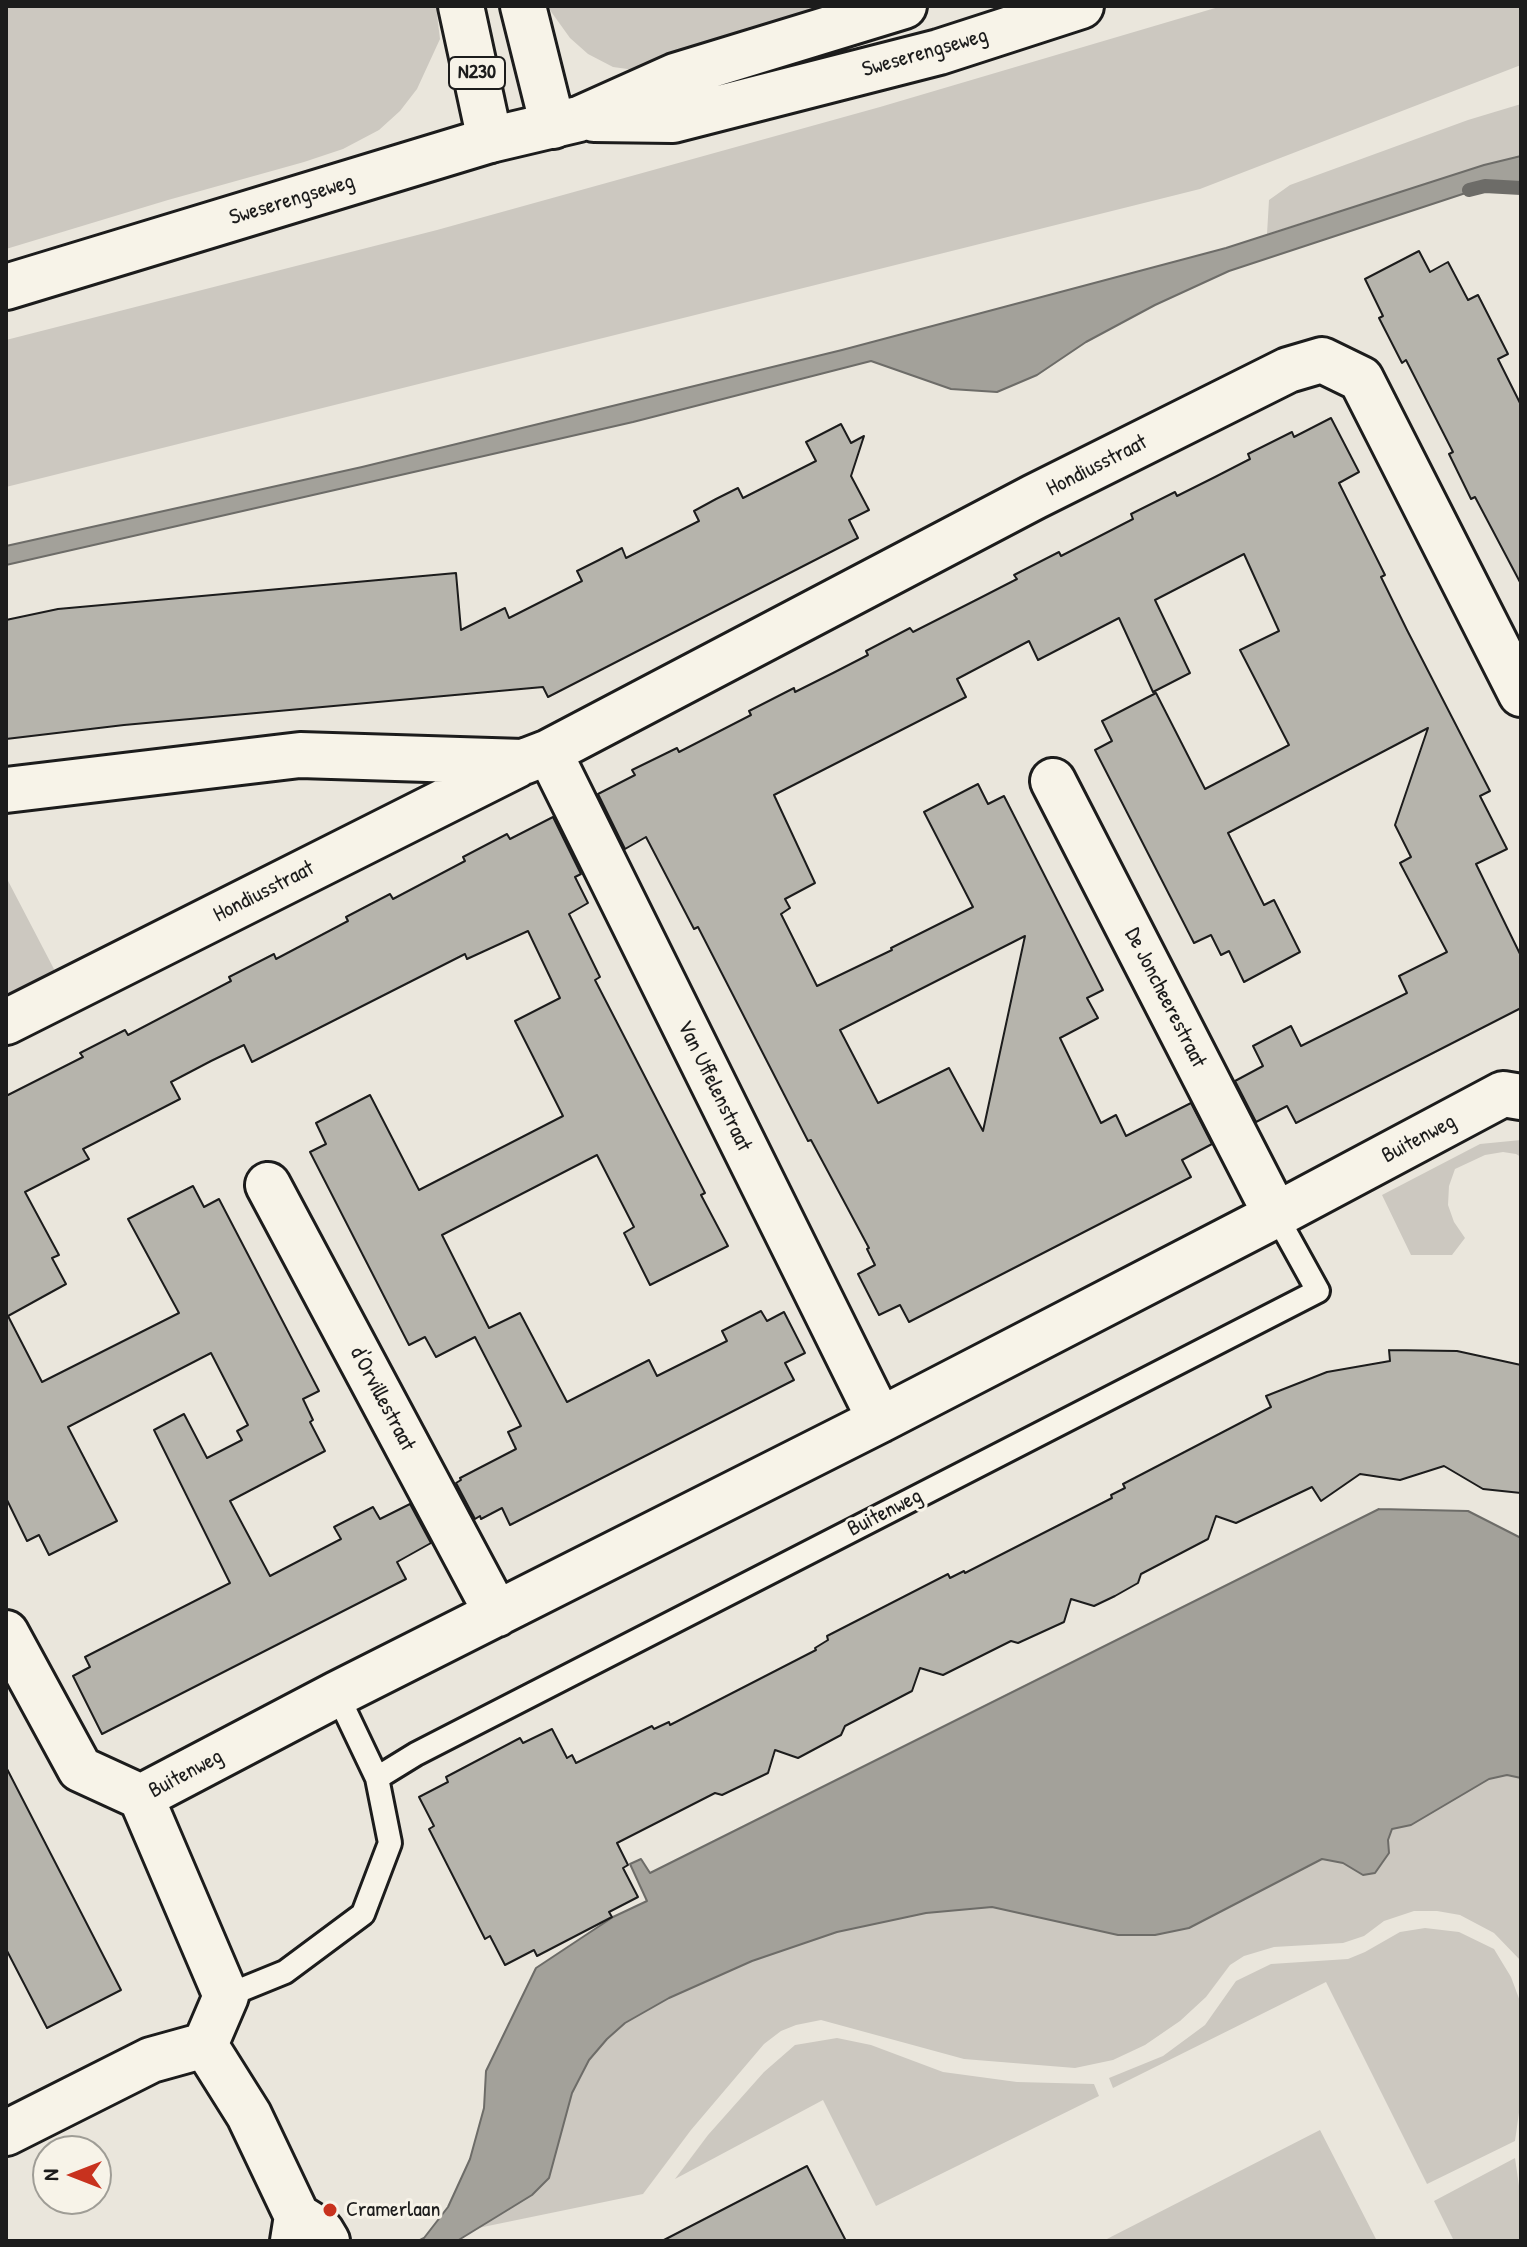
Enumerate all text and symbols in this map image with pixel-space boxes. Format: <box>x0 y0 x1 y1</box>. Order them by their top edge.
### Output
street label: Sweserengseweg <box>859 23 991 83</box>
road number: N230 <box>449 57 505 89</box>
street label: Sweserengseweg <box>226 168 358 232</box>
street label: Hondiusstraat <box>1042 429 1152 503</box>
street label: Hondiusstraat <box>209 855 319 929</box>
street label: De Joncheerestraat <box>1118 924 1212 1072</box>
street label: Van Uffelenstraat <box>671 1016 757 1156</box>
street label: Buitenweg <box>1378 1109 1460 1169</box>
street label: d'Orvillestraat <box>344 1342 420 1456</box>
street label: Buitenweg <box>843 1483 927 1543</box>
street label: Buitenweg <box>145 1744 227 1804</box>
north arrow <box>32 2135 112 2215</box>
text: N <box>35 2169 65 2181</box>
place label: Cramerlaan <box>346 2197 440 2223</box>
marker: Cramerlaan <box>321 2201 339 2219</box>

